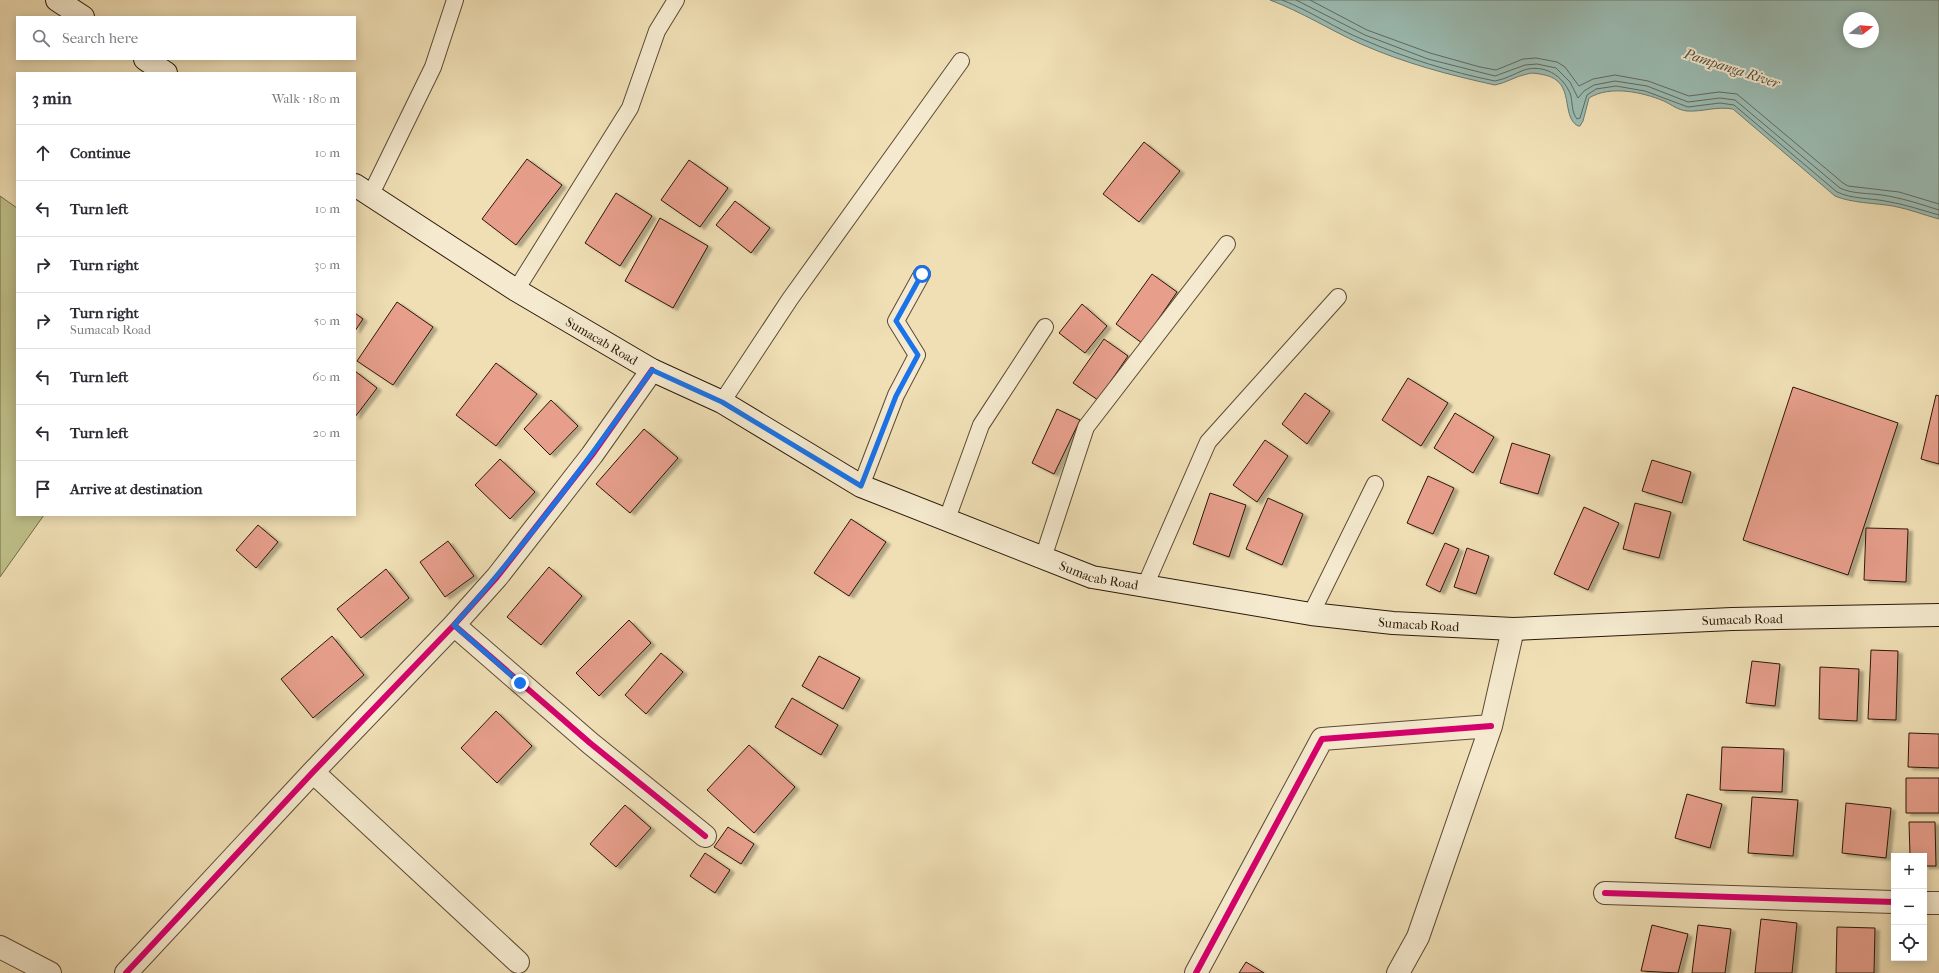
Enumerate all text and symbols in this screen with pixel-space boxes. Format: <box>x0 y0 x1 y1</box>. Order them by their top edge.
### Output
north arrow <box>1843 12 1879 48</box>
search box <box>16 16 356 60</box>
icon: search <box>30 27 52 49</box>
text: Search here <box>62 29 138 47</box>
water label: Pampanga River <box>1681 45 1783 92</box>
text: 3 min <box>32 88 72 108</box>
text: Walk · 180 m <box>272 91 340 106</box>
icon: ahead <box>32 142 54 164</box>
text: Continue <box>70 144 130 162</box>
text: 10 m <box>315 145 340 160</box>
icon: left <box>32 198 54 220</box>
text: Turn left <box>70 200 128 218</box>
text: 10 m <box>315 201 340 216</box>
icon: right <box>32 254 54 276</box>
text: Turn right <box>70 256 139 274</box>
text: 30 m <box>314 257 340 272</box>
route start <box>913 265 931 283</box>
text: Turn right <box>70 304 139 322</box>
icon: right <box>32 310 54 332</box>
text: 50 m <box>314 313 340 328</box>
street label: Sumacab Road <box>563 314 641 369</box>
text: Sumacab Road <box>70 322 151 337</box>
icon: left <box>32 366 54 388</box>
text: Turn left <box>70 368 128 386</box>
text: 60 m <box>312 369 340 384</box>
icon: left <box>32 422 54 444</box>
text: Turn left <box>70 424 128 442</box>
text: 20 m <box>313 425 340 440</box>
icon: arrive <box>32 478 54 500</box>
text: Arrive at destination <box>70 480 202 498</box>
street label: Sumacab Road <box>1057 558 1140 593</box>
street label: Sumacab Road <box>1701 611 1784 628</box>
street label: Sumacab Road <box>1377 614 1461 634</box>
route end <box>511 674 529 692</box>
map controls <box>1891 853 1927 961</box>
button: + <box>1891 853 1927 889</box>
button: − <box>1891 889 1927 925</box>
button: locate <box>1891 925 1927 961</box>

